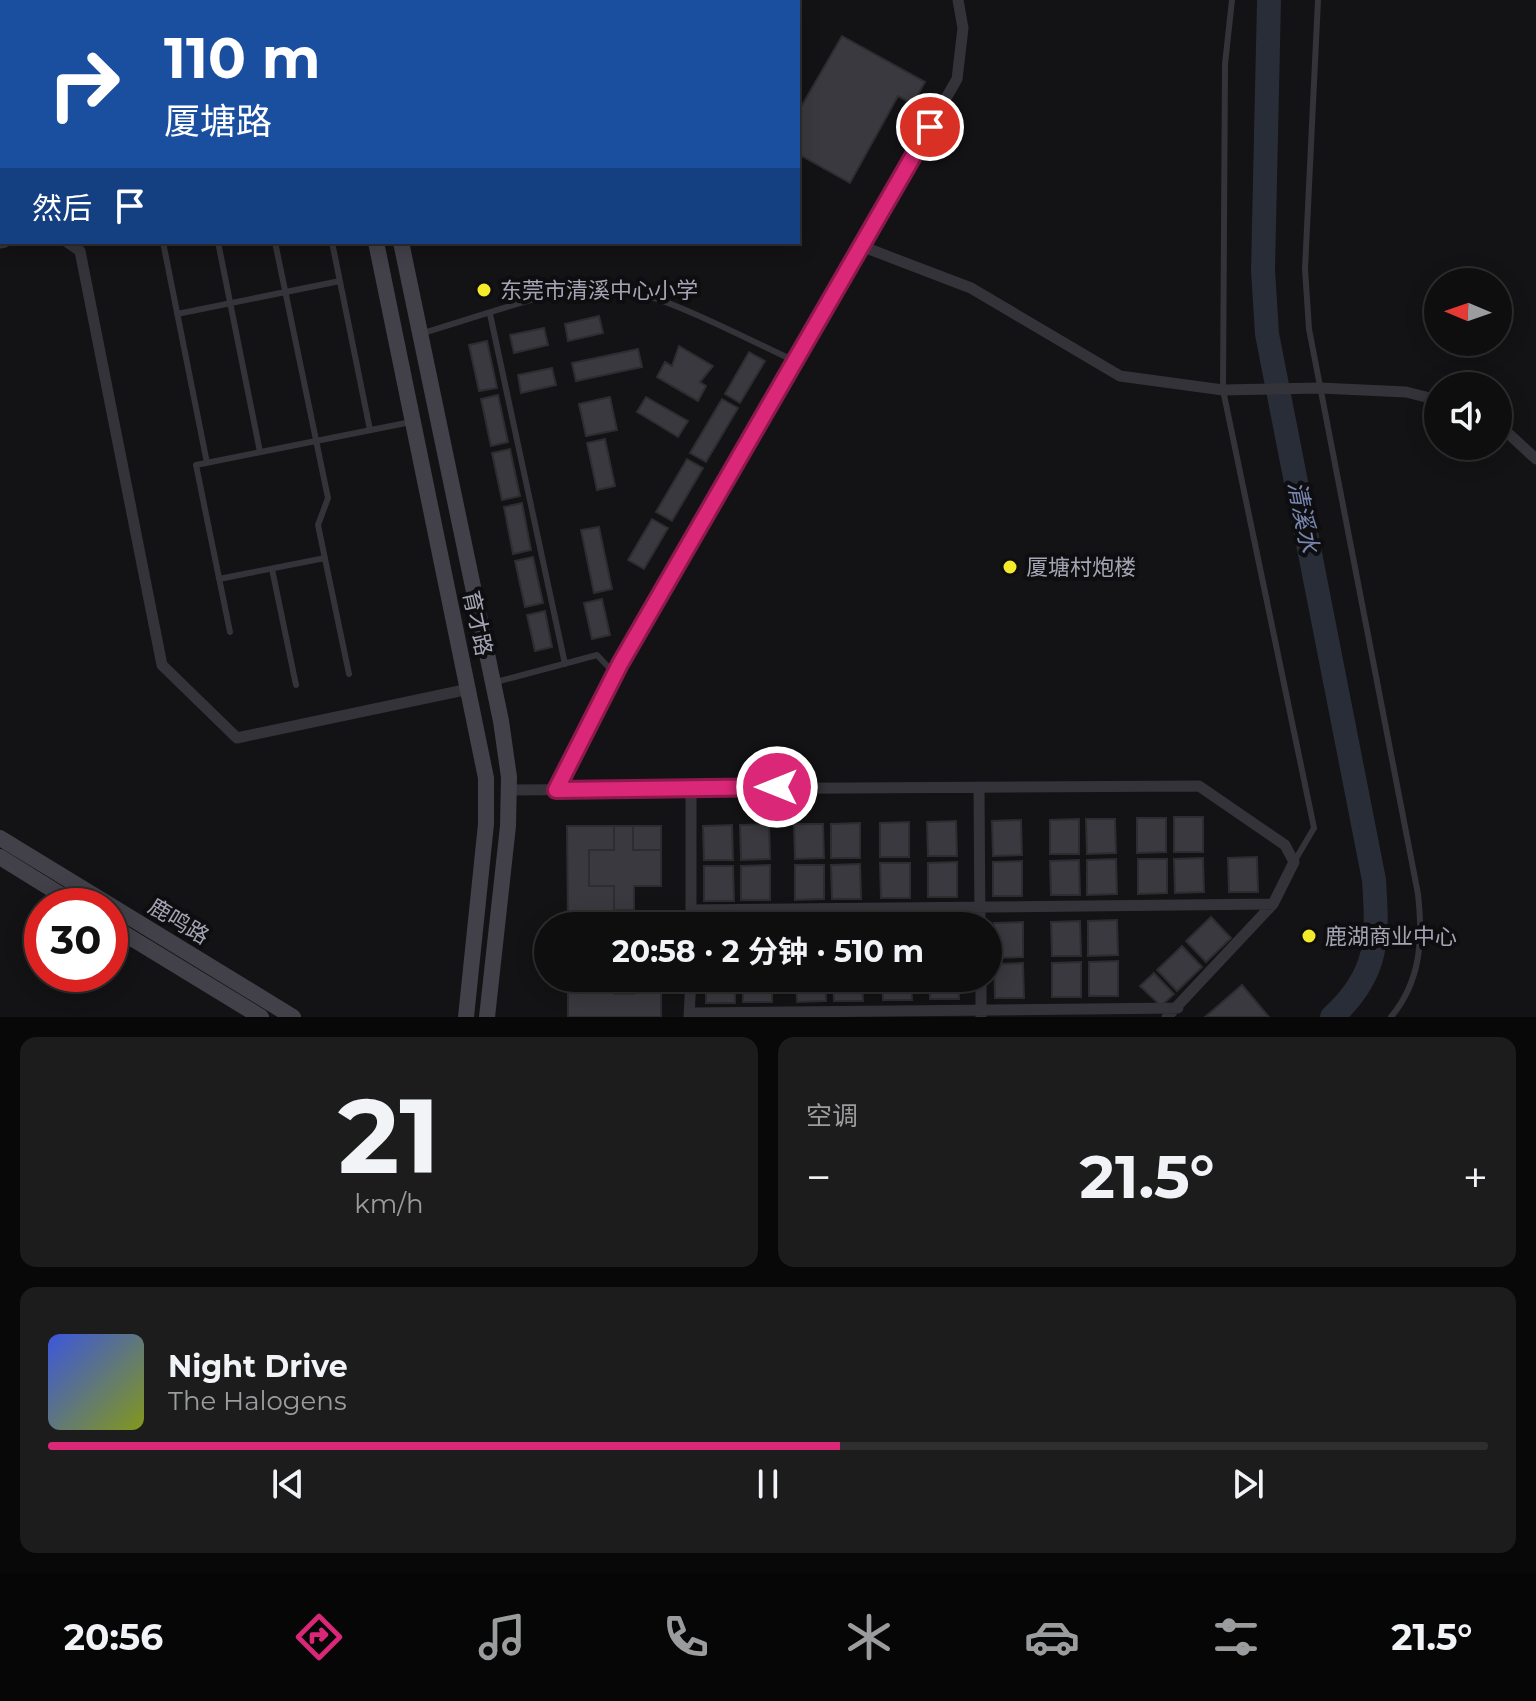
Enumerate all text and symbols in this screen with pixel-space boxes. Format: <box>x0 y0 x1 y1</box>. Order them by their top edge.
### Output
text: 110 m <box>164 24 321 92</box>
icon: right <box>32 32 136 136</box>
pin <box>896 93 964 161</box>
text: 厦塘路 <box>164 99 272 143</box>
icon: arrive <box>908 105 952 149</box>
icon: arrive <box>108 184 152 228</box>
text: 然后 <box>32 190 92 227</box>
north arrow <box>1424 268 1512 356</box>
map controls <box>1424 268 1512 460</box>
place label: 东莞市清溪中心小学 <box>500 277 698 304</box>
marker: 东莞市清溪中心小学 <box>475 281 493 299</box>
button: sound <box>1424 372 1512 460</box>
water label: 清溪水 <box>1282 479 1325 556</box>
place label: 厦塘村炮楼 <box>1026 554 1136 581</box>
marker: 厦塘村炮楼 <box>1001 558 1019 576</box>
street label: 育才路 <box>457 588 498 658</box>
position arrow <box>735 745 819 829</box>
speed limit sign: 30 <box>24 888 128 992</box>
street label: 鹿鸣路 <box>143 893 214 950</box>
place label: 鹿湖商业中心 <box>1325 923 1457 950</box>
marker: 鹿湖商业中心 <box>1300 927 1318 945</box>
text: 20:58 · 2 分钟 · 510 m <box>612 933 924 970</box>
text: 21 <box>338 1072 440 1199</box>
text: 空调 <box>806 1100 858 1132</box>
text: 21.5° <box>1079 1140 1215 1213</box>
text: − <box>806 1150 831 1204</box>
text: + <box>1463 1150 1488 1204</box>
text: km/h <box>354 1188 424 1220</box>
text: Night Drive <box>168 1348 348 1385</box>
text: The Halogens <box>168 1385 347 1417</box>
icon: previous <box>266 1462 310 1506</box>
icon: pause <box>746 1462 790 1506</box>
icon: next <box>1226 1462 1270 1506</box>
icon: directions <box>291 1609 347 1665</box>
icon: music <box>474 1609 530 1665</box>
icon: phone <box>658 1609 714 1665</box>
icon: climate <box>841 1609 897 1665</box>
icon: car <box>1024 1609 1080 1665</box>
icon: filters <box>1208 1609 1264 1665</box>
text: 20:56 <box>64 1615 163 1659</box>
text: 21.5° <box>1391 1615 1472 1659</box>

